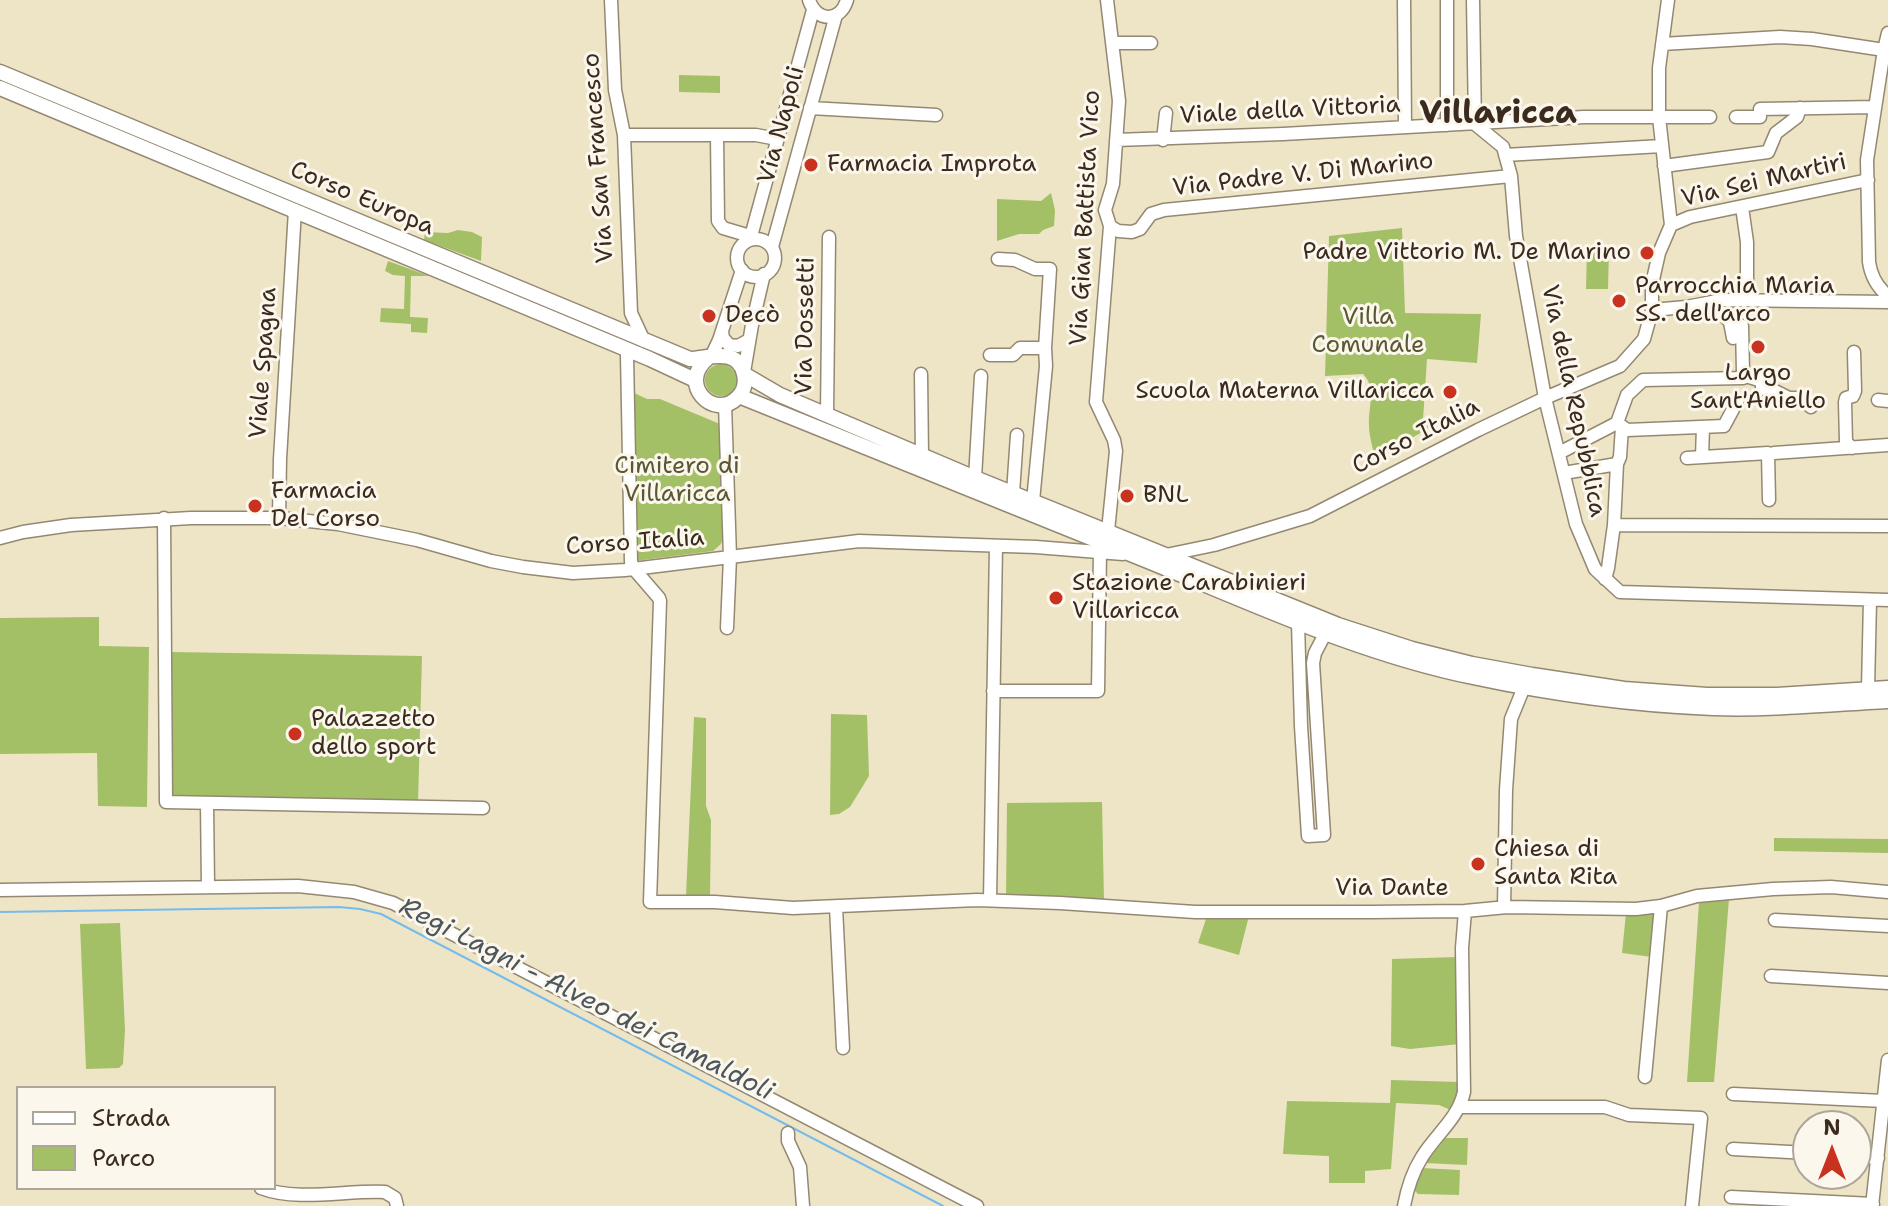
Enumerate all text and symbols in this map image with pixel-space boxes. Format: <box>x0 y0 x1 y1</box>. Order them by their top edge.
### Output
street label: Via San Francesco <box>577 52 621 264</box>
street label: Via Napoli <box>752 63 812 187</box>
street label: Via Gian Battista Vico <box>1065 89 1107 347</box>
street label: Viale della Vittoria <box>1179 91 1401 131</box>
district label: Villaricca <box>1419 96 1577 134</box>
street label: Via Padre V. Di Marino <box>1171 147 1435 203</box>
street label: Via Sei Martiri <box>1679 148 1849 214</box>
place label: Farmacia Improta <box>827 151 1037 179</box>
street label: Corso Europa <box>286 156 438 242</box>
marker: Farmacia Improta <box>802 156 820 174</box>
place label: Padre Vittorio M. De Marino <box>1302 239 1631 267</box>
marker: Padre Vittorio M. De Marino <box>1638 244 1656 262</box>
street label: Via Dossetti <box>790 256 822 396</box>
place label: Parrocchia Maria SS. dell'arco <box>1635 273 1834 329</box>
street label: Via della Repubblica <box>1534 282 1612 520</box>
street label: Viale Spagna <box>244 286 284 440</box>
marker: Parrocchia Maria SS. dell'arco <box>1610 292 1628 310</box>
place label: Decò <box>725 302 780 330</box>
park label: Villa Comunale <box>1312 304 1424 360</box>
marker: Decò <box>700 307 718 325</box>
marker: Largo Sant'Aniello <box>1749 338 1767 356</box>
place label: Largo Sant'Aniello <box>1690 360 1826 416</box>
place label: Scuola Materna Villaricca <box>1136 378 1434 406</box>
marker: Scuola Materna Villaricca <box>1441 383 1459 401</box>
street label: Corso Italia <box>1348 393 1484 481</box>
park label: Cimitero di Villaricca <box>614 453 740 509</box>
place label: Farmacia Del Corso <box>271 478 380 534</box>
place label: BNL <box>1143 482 1189 510</box>
marker: BNL <box>1118 487 1136 505</box>
marker: Farmacia Del Corso <box>246 497 264 515</box>
street label: Corso Italia <box>565 524 705 562</box>
place label: Stazione Carabinieri Villaricca <box>1072 570 1306 626</box>
marker: Stazione Carabinieri Villaricca <box>1047 589 1065 607</box>
place label: Palazzetto dello sport <box>311 706 436 762</box>
marker: Palazzetto dello sport <box>286 725 304 743</box>
place label: Chiesa di Santa Rita <box>1494 836 1617 892</box>
marker: Chiesa di Santa Rita <box>1469 855 1487 873</box>
street label: Via Dante <box>1335 875 1449 903</box>
water label: Regi Lagni - Alveo dei Camaldoli <box>394 892 778 1108</box>
legend <box>16 1086 276 1190</box>
text: Strada <box>92 1102 170 1134</box>
north arrow <box>1792 1110 1872 1190</box>
text: N <box>1823 1113 1841 1142</box>
text: Parco <box>92 1142 155 1174</box>

